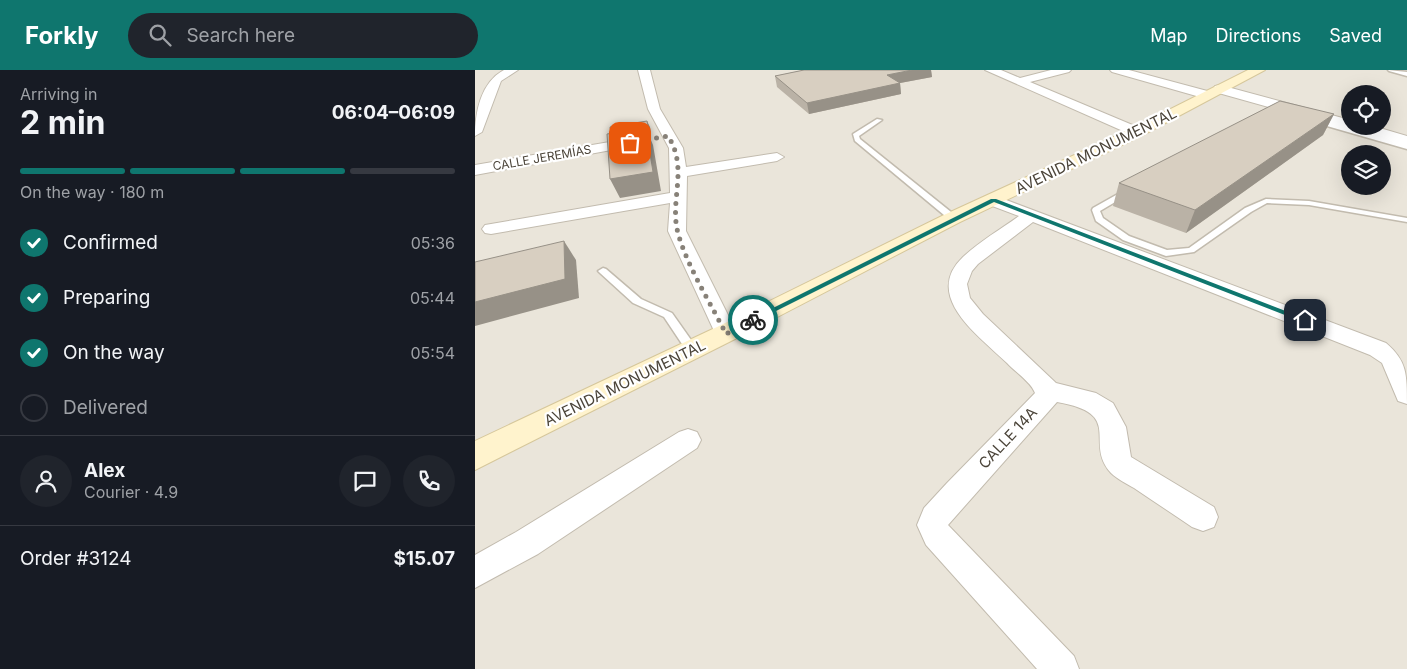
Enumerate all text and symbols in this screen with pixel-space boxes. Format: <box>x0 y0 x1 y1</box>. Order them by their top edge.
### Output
search box <box>128 13 478 58</box>
text: Forkly <box>25 21 98 50</box>
icon: search <box>146 21 174 49</box>
text: Search here <box>186 24 295 47</box>
text: Map <box>1150 25 1188 46</box>
text: Directions <box>1216 25 1301 46</box>
text: Saved <box>1329 25 1382 46</box>
text: Arriving in <box>20 84 97 104</box>
map controls <box>1341 85 1391 195</box>
button: locate <box>1341 85 1391 135</box>
text: 06:04–06:09 <box>332 101 455 124</box>
text: 2 min <box>20 103 106 142</box>
street label: AVENIDA MONUMENTAL <box>1012 103 1180 198</box>
pin <box>609 122 651 164</box>
icon: bag <box>616 129 644 157</box>
street label: CALLE JEREMÍAS <box>491 141 593 174</box>
button: layers <box>1341 145 1391 195</box>
text: On the way · 180 m <box>20 182 164 202</box>
icon: check <box>20 229 48 257</box>
text: Confirmed <box>63 231 158 254</box>
text: 05:36 <box>411 233 455 253</box>
icon: check <box>20 284 48 312</box>
text: Preparing <box>63 286 150 309</box>
text: 05:44 <box>410 288 455 308</box>
courier <box>728 295 778 345</box>
pin <box>1284 299 1326 341</box>
icon: bike <box>739 306 767 334</box>
icon: home <box>1291 306 1319 334</box>
street label: AVENIDA MONUMENTAL <box>541 335 709 430</box>
icon: check <box>20 339 48 367</box>
text: On the way <box>63 341 165 364</box>
text: 05:54 <box>411 343 455 363</box>
text: Delivered <box>63 396 148 419</box>
street label: CALLE 14A <box>974 403 1041 472</box>
button: person <box>20 455 72 507</box>
button: chat <box>339 455 391 507</box>
button: phone <box>403 455 455 507</box>
text: Alex <box>84 459 125 482</box>
text: Courier · 4.9 <box>84 482 178 502</box>
text: Order #3124 <box>20 547 132 570</box>
text: $15.07 <box>393 547 455 570</box>

